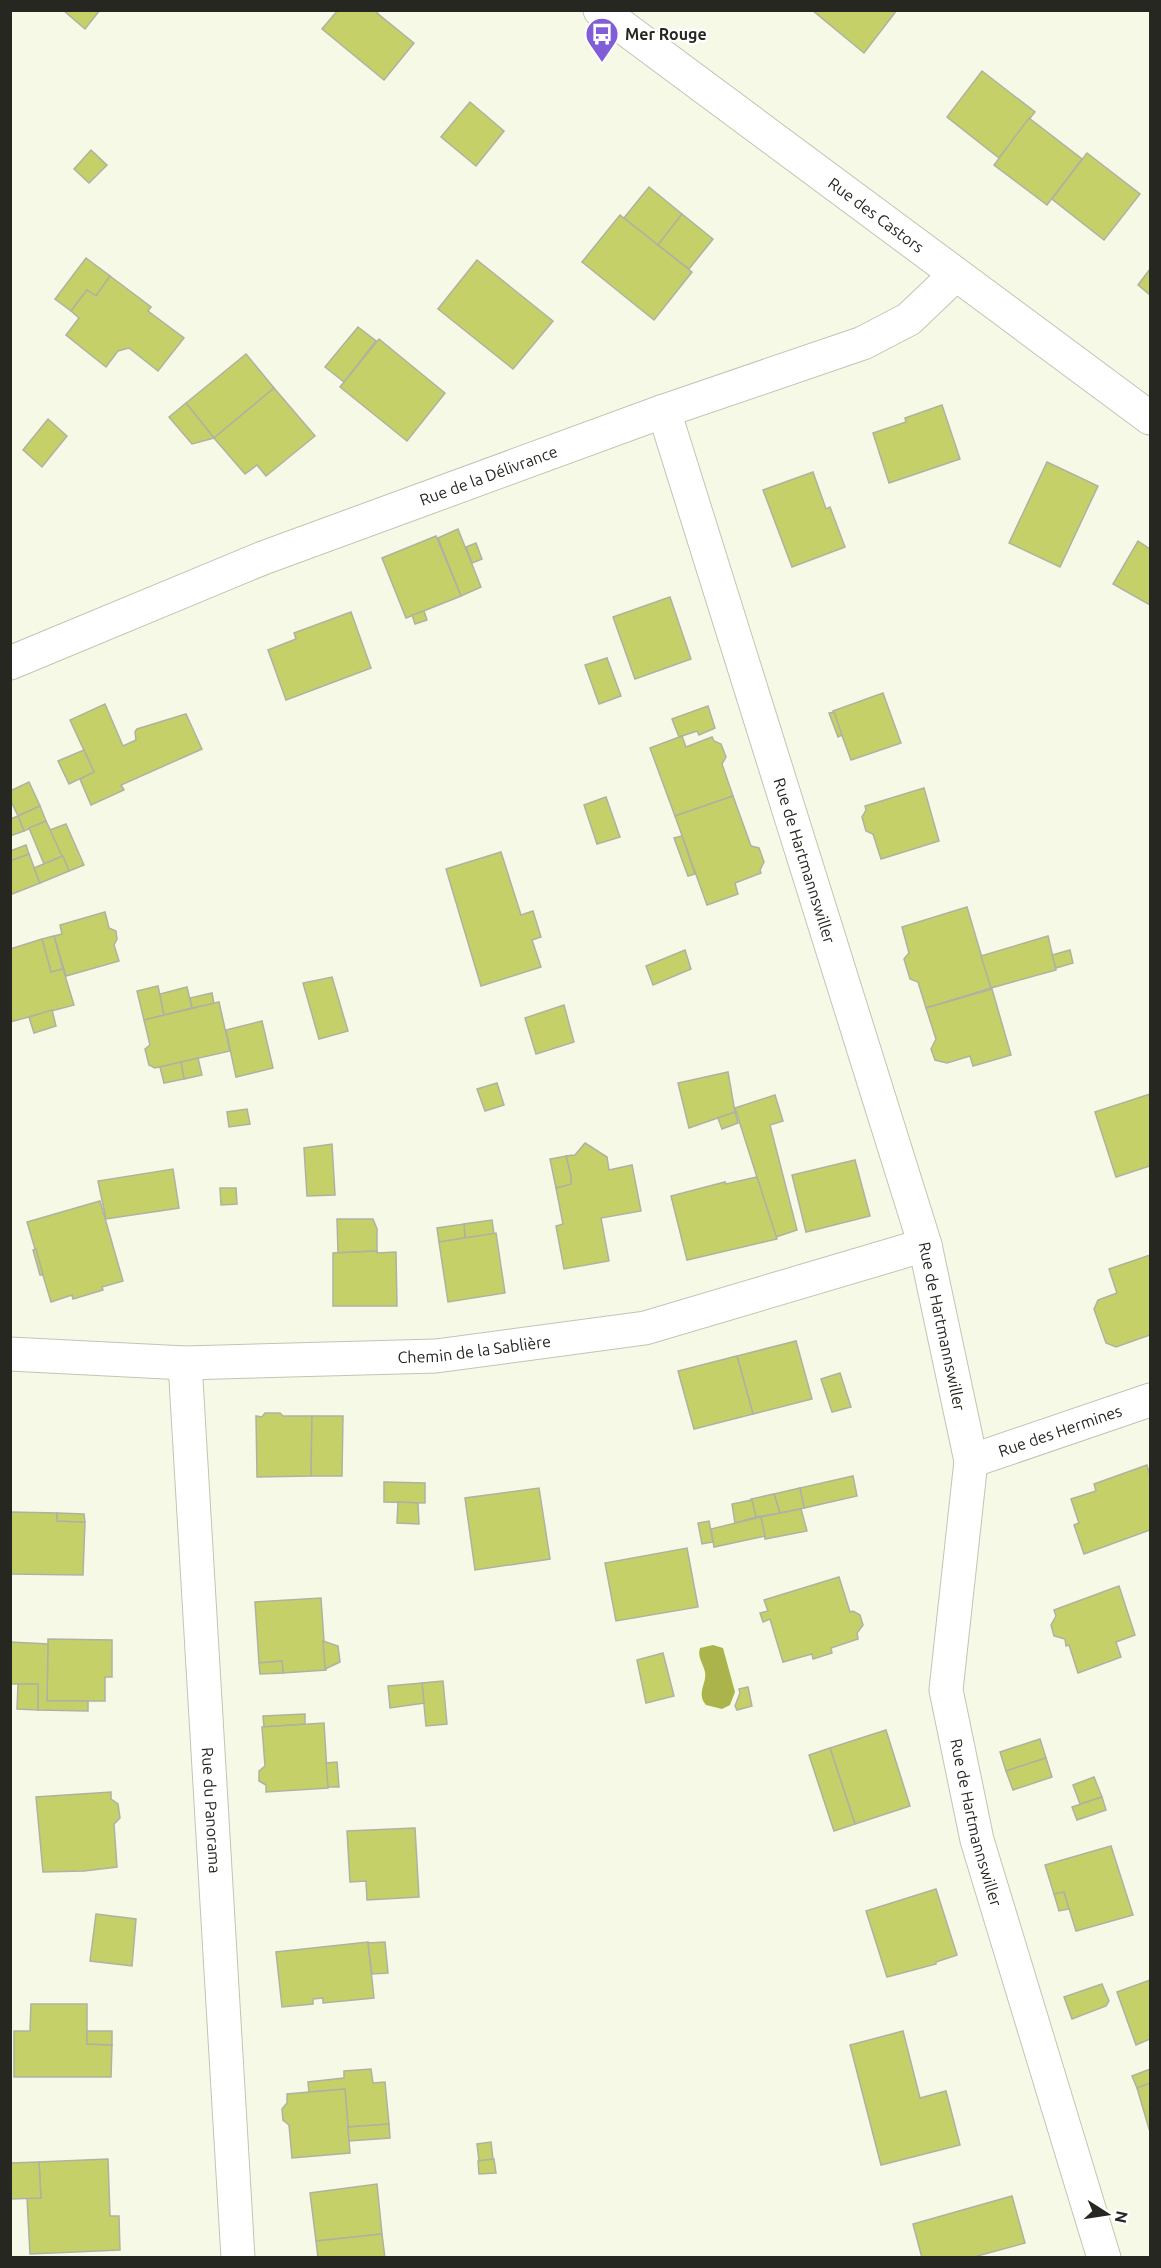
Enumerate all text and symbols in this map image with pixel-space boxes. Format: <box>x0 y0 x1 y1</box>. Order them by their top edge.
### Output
bus stop icon: Mer Rouge <box>584 16 620 63</box>
place label: Mer Rouge <box>625 25 707 43</box>
street label: Rue des Castors <box>825 174 928 256</box>
street label: Rue de la Délivrance <box>417 442 560 509</box>
street label: Rue de Hartmannswiller <box>770 776 839 945</box>
street label: Rue de Hartmannswiller <box>916 1240 969 1412</box>
street label: Chemin de la Sablière <box>397 1332 552 1366</box>
street label: Rue des Hermines <box>996 1401 1124 1460</box>
street label: Rue de Hartmannswiller <box>947 1737 1006 1908</box>
street label: Rue du Panorama <box>199 1747 224 1874</box>
north arrow <box>1077 2184 1137 2244</box>
text: N <box>1112 2209 1132 2225</box>

